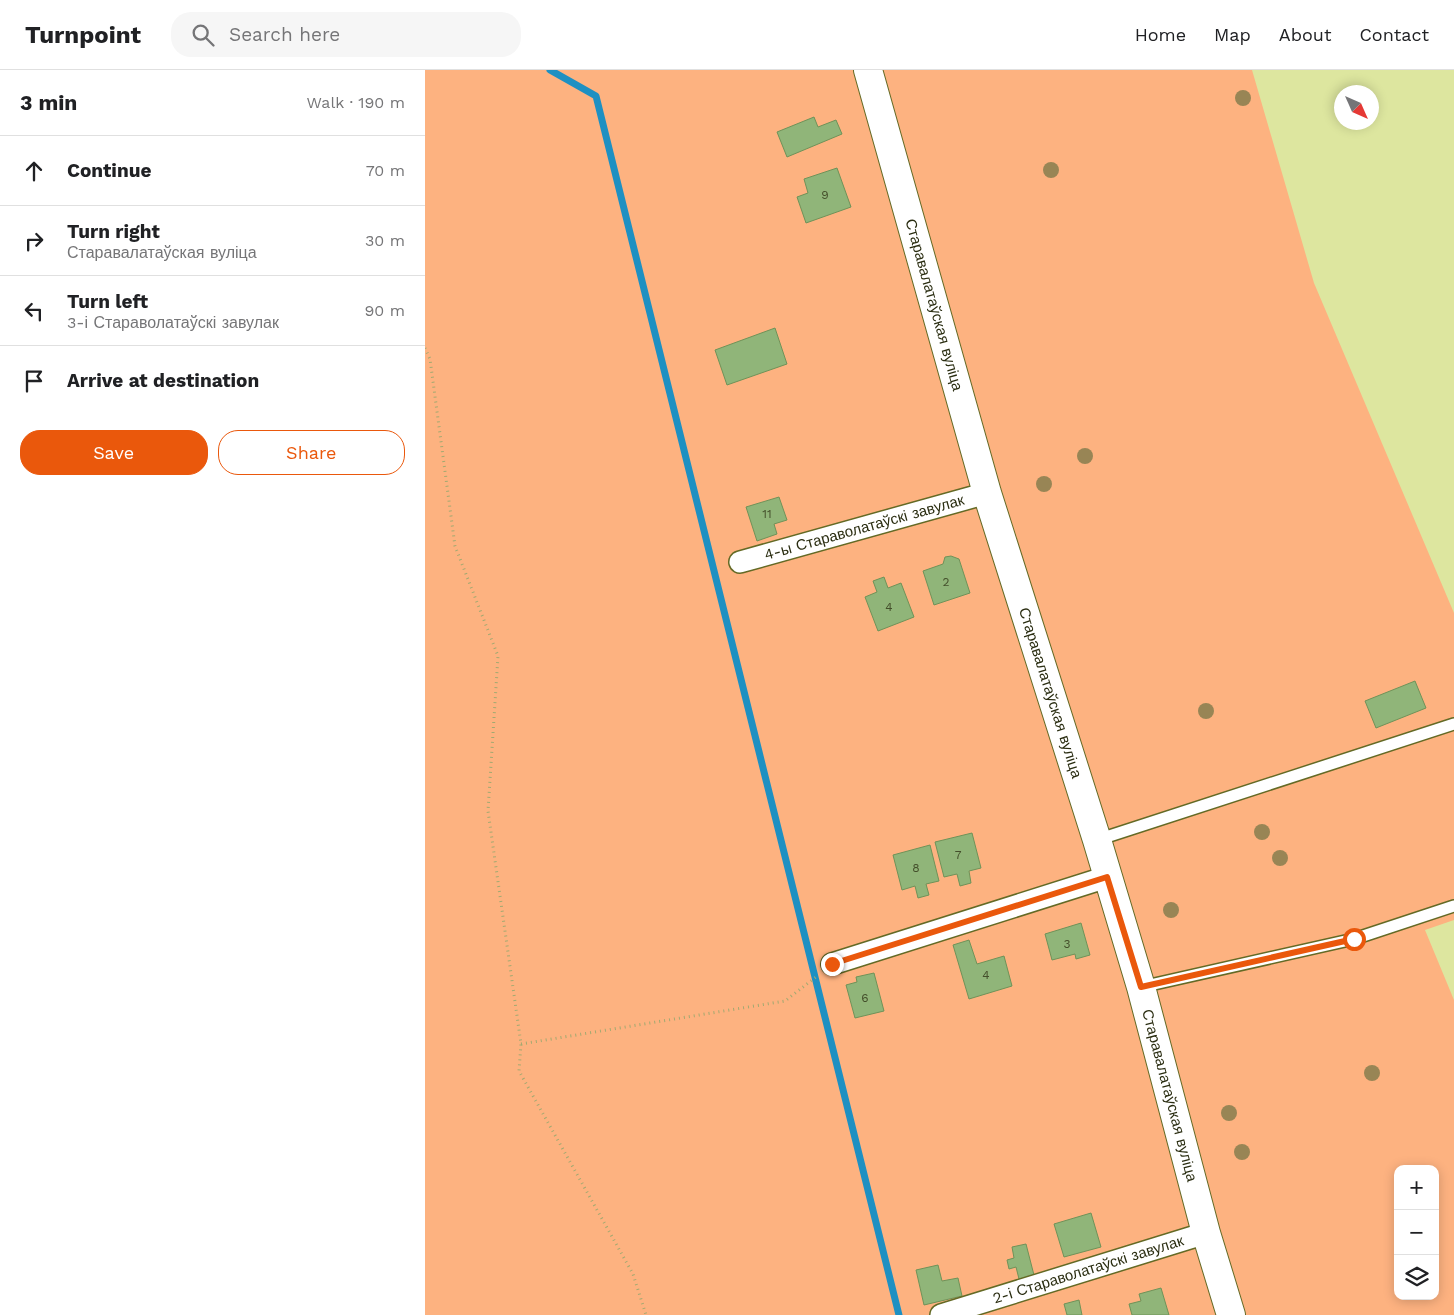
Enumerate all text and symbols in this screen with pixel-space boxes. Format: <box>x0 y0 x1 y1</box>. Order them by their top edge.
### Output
search box <box>171 12 521 57</box>
text: Turnpoint <box>25 21 141 49</box>
icon: search <box>189 21 217 49</box>
text: Search here <box>229 23 340 46</box>
text: Home <box>1135 24 1186 45</box>
text: Map <box>1214 24 1251 45</box>
text: About <box>1279 24 1331 45</box>
text: Contact <box>1359 24 1429 45</box>
north arrow <box>1334 85 1379 130</box>
text: 3 min <box>20 90 77 115</box>
text: Walk · 190 m <box>307 93 405 112</box>
icon: ahead <box>20 157 48 185</box>
text: Continue <box>67 159 151 182</box>
text: 70 m <box>366 161 405 180</box>
house number: 9 <box>821 188 829 202</box>
street label: Старавалатаўская вуліца <box>901 217 967 394</box>
text: Turn right <box>67 220 160 243</box>
icon: right <box>20 227 48 255</box>
text: 30 m <box>365 231 405 250</box>
text: Старавалатаўская вуліца <box>67 243 257 262</box>
text: Turn left <box>67 290 148 313</box>
icon: left <box>20 297 48 325</box>
text: 90 m <box>364 301 405 320</box>
text: 3-і Стараволатаўскі завулак <box>67 313 279 332</box>
icon: arrive <box>20 367 48 395</box>
text: Arrive at destination <box>67 369 259 392</box>
button: Save <box>20 430 208 475</box>
button: Share <box>218 430 405 475</box>
street label: 4-ы Стараволатаўскі завулак <box>762 491 967 564</box>
house number: 11 <box>762 507 772 521</box>
house number: 2 <box>943 575 950 589</box>
house number: 4 <box>885 600 893 614</box>
street label: Старавалатаўская вуліца <box>1015 605 1086 781</box>
house number: 7 <box>955 848 962 862</box>
house number: 8 <box>912 861 920 875</box>
route start <box>1343 928 1366 951</box>
house number: 3 <box>1064 937 1071 951</box>
route end <box>821 953 844 976</box>
house number: 4 <box>982 968 990 982</box>
house number: 6 <box>861 991 869 1005</box>
street label: Старавалатаўская вуліца <box>1138 1007 1201 1184</box>
map controls <box>1394 1165 1439 1300</box>
button: + <box>1394 1165 1439 1210</box>
button: − <box>1394 1210 1439 1255</box>
street label: 2-і Стараволатаўскі завулак <box>991 1231 1186 1307</box>
button: layers <box>1394 1255 1439 1300</box>

